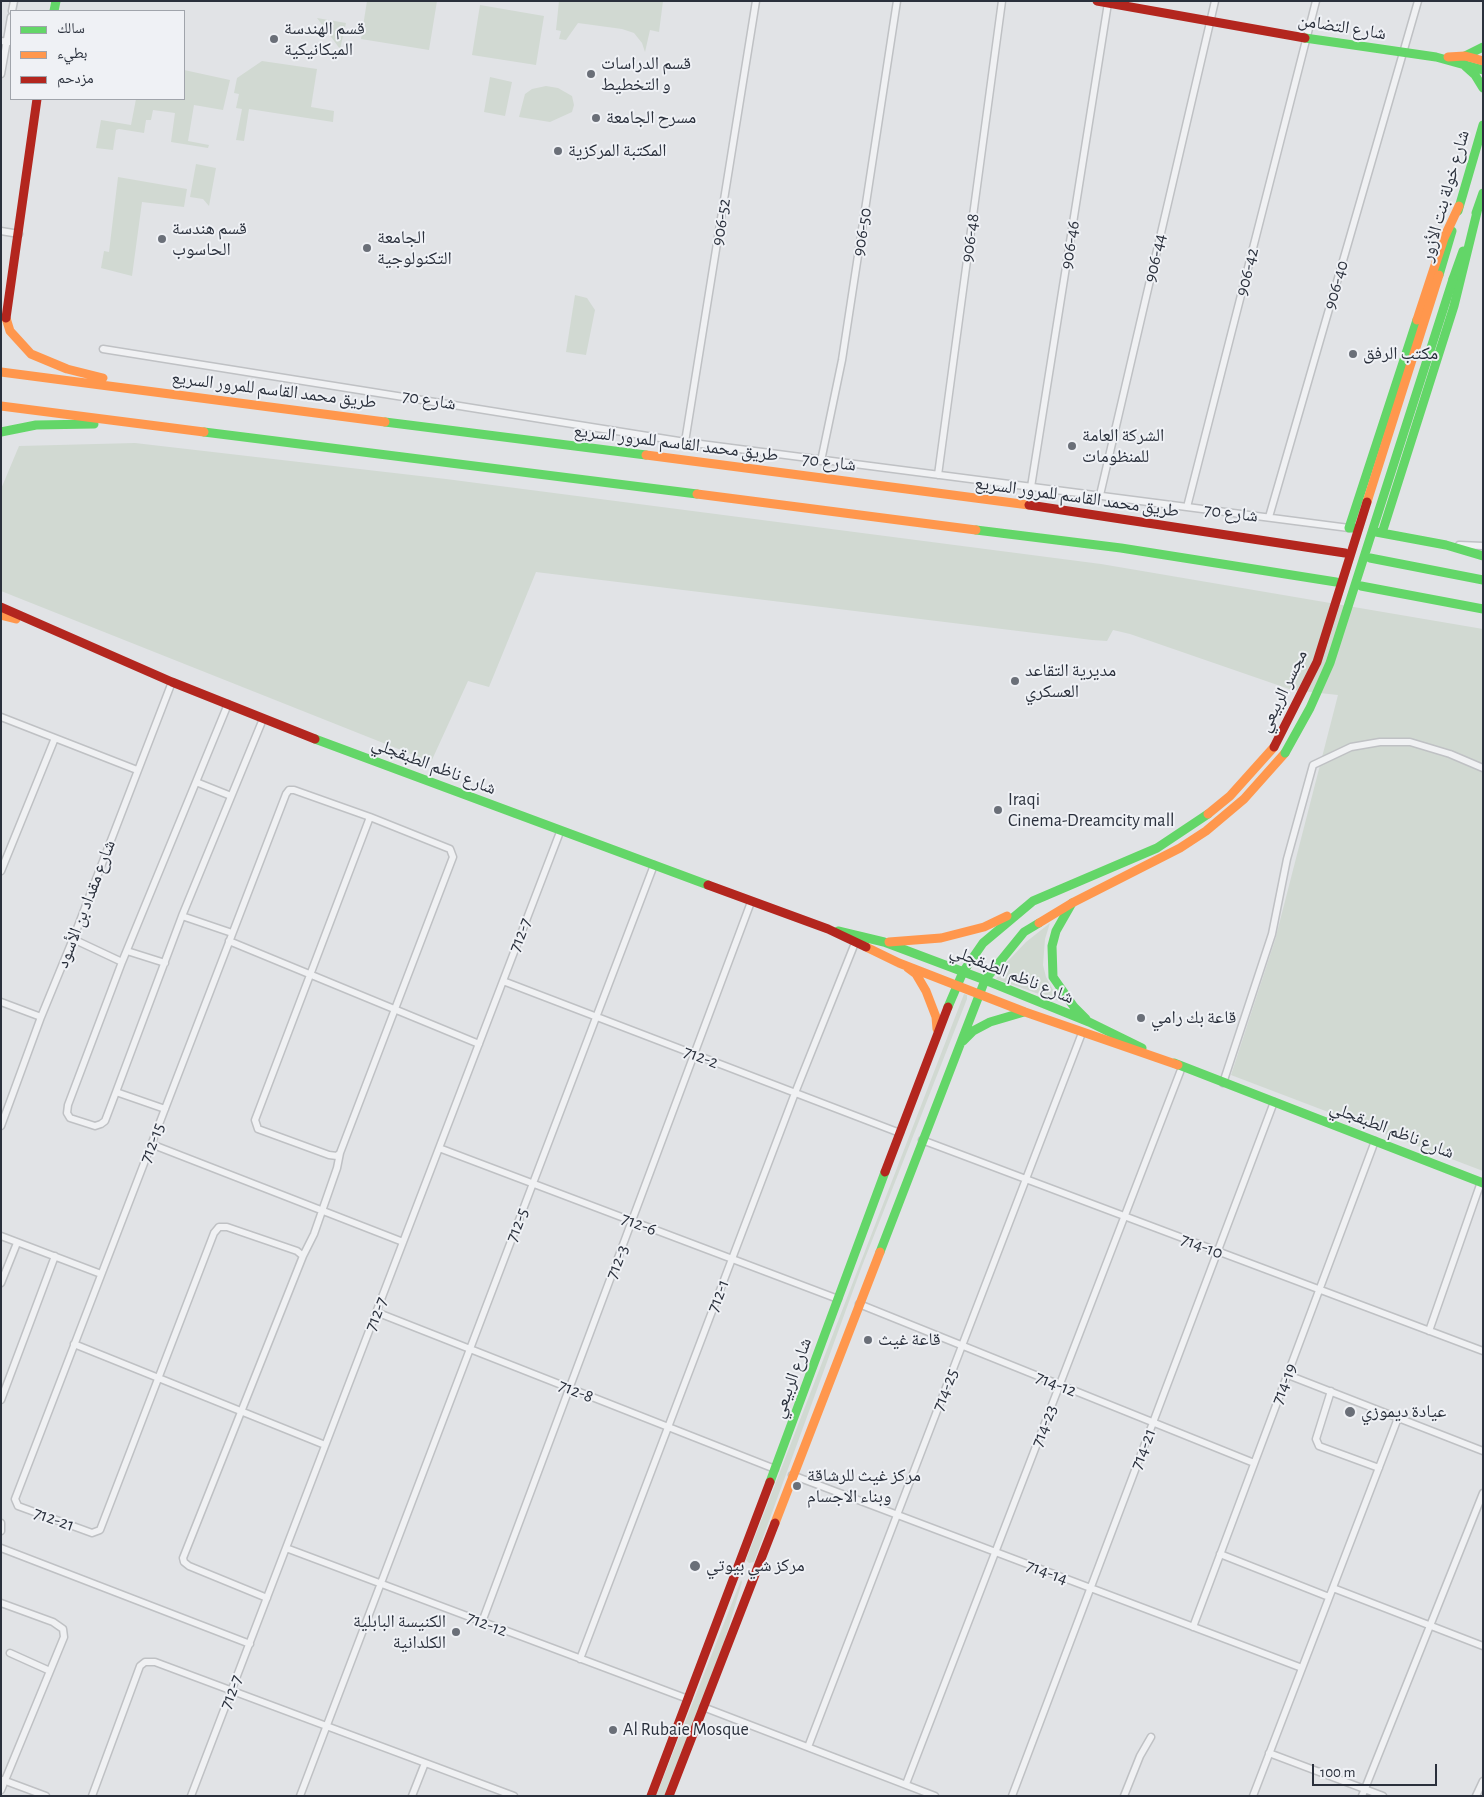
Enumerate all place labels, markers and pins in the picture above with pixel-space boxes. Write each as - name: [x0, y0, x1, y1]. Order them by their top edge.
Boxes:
- place label: قسم الهندسة الميكانيكية: [284, 18, 365, 60]
- marker: قسم الهندسة الميكانيكية: [268, 33, 280, 45]
- place label: قسم الدراسات و التخطيط: [601, 53, 691, 96]
- marker: قسم الدراسات و التخطيط: [585, 68, 597, 80]
- place label: مسرح الجامعة: [606, 107, 696, 129]
- marker: مسرح الجامعة: [590, 112, 602, 124]
- place label: المكتبة المركزية: [568, 140, 666, 162]
- marker: المكتبة المركزية: [552, 145, 564, 157]
- place label: قسم هندسة الحاسوب: [172, 218, 247, 260]
- place label: الجامعة التكنولوجية: [377, 227, 452, 270]
- marker: قسم هندسة الحاسوب: [156, 233, 168, 245]
- marker: الجامعة التكنولوجية: [361, 242, 373, 254]
- place label: مكتب الرفق: [1363, 343, 1438, 365]
- marker: مكتب الرفق: [1347, 348, 1359, 360]
- place label: الشركة العامة للمنظومات: [1082, 425, 1164, 468]
- marker: الشركة العامة للمنظومات: [1066, 440, 1078, 452]
- place label: مديرية التقاعد العسكري: [1025, 660, 1116, 702]
- marker: مديرية التقاعد العسكري: [1009, 675, 1021, 687]
- place label: Iraqi Cinema-Dreamcity mall: [1008, 789, 1175, 832]
- marker: Iraqi Cinema-Dreamcity mall: [992, 804, 1004, 816]
- place label: قاعة بك رامي: [1151, 1007, 1236, 1029]
- marker: قاعة بك رامي: [1135, 1012, 1147, 1024]
- place label: قاعة غيث: [878, 1329, 941, 1351]
- marker: قاعة غيث: [862, 1334, 874, 1346]
- place label: عيادة ديموزي: [1361, 1401, 1446, 1423]
- marker: عيادة ديموزي: [1343, 1405, 1357, 1419]
- place label: مركز غيث للرشاقة وبناء الاجسام: [807, 1465, 921, 1508]
- marker: مركز غيث للرشاقة وبناء الاجسام: [791, 1480, 803, 1492]
- place label: مركز شي بيوتي: [706, 1555, 805, 1577]
- marker: مركز شي بيوتي: [688, 1559, 702, 1573]
- place label: الكنيسة البابلية الكلدانية: [353, 1611, 446, 1654]
- marker: الكنيسة البابلية الكلدانية: [450, 1626, 462, 1638]
- place label: Al Rubaie Mosque: [623, 1719, 749, 1741]
- marker: Al Rubaie Mosque: [607, 1724, 619, 1736]

